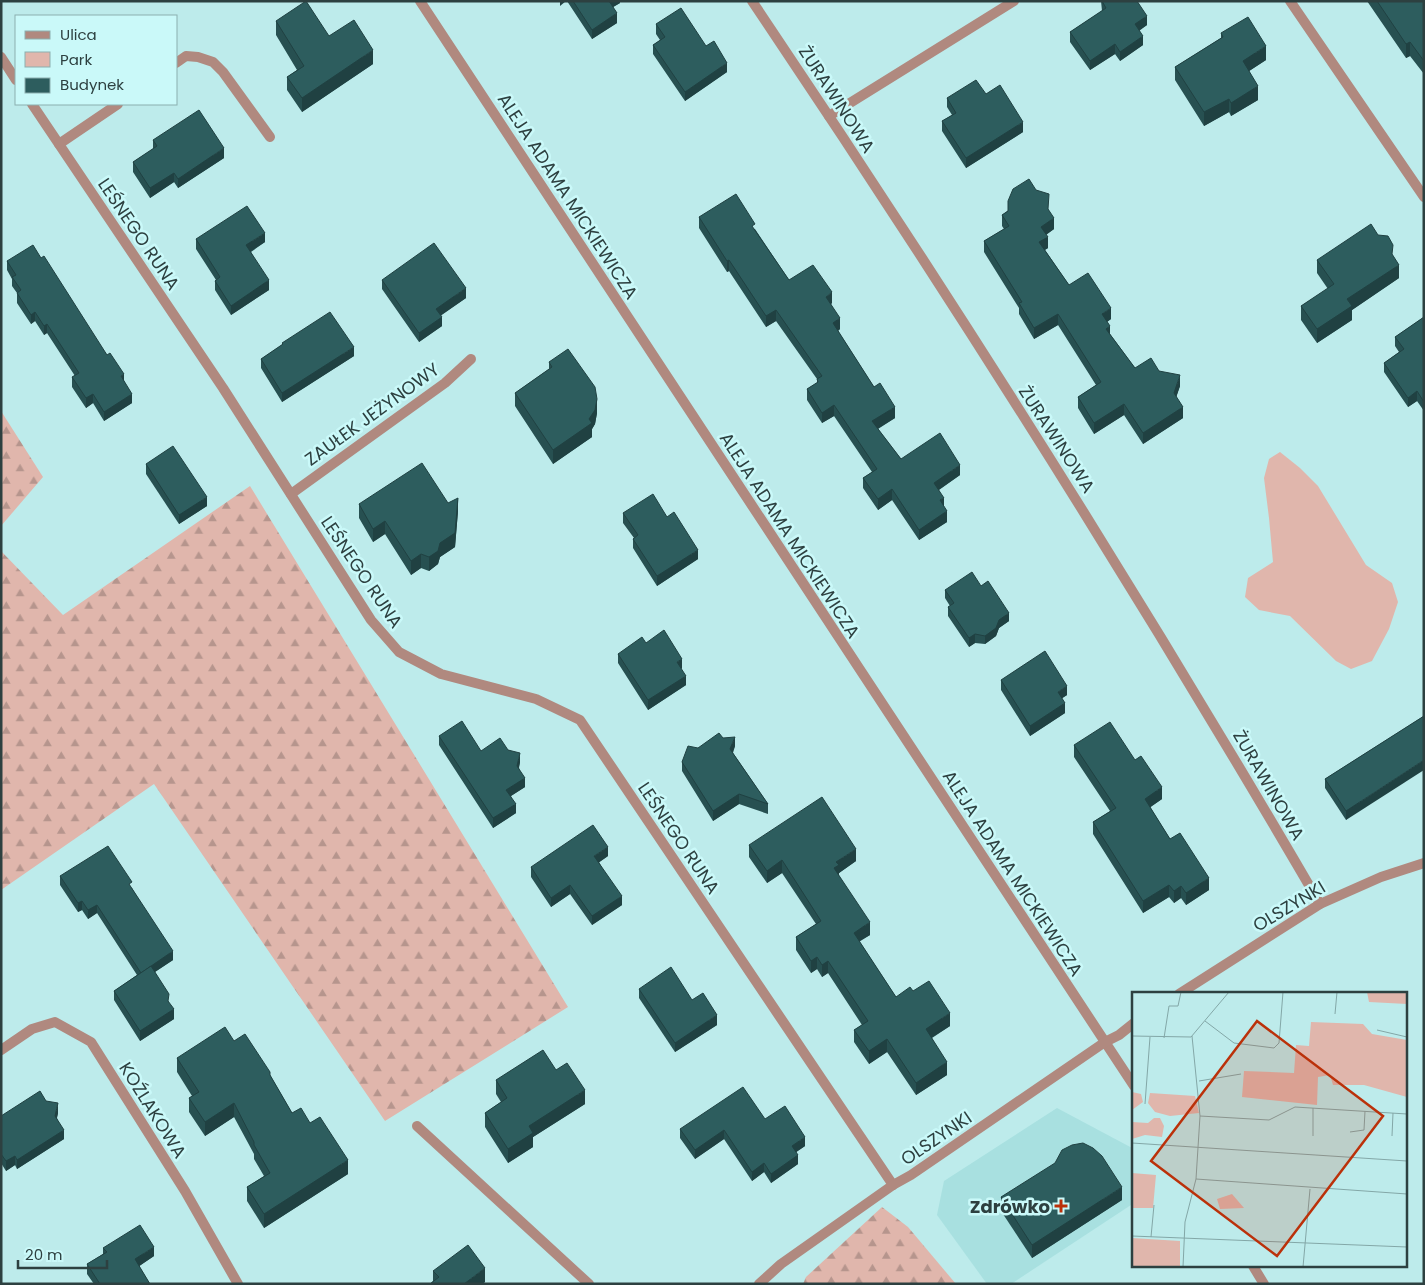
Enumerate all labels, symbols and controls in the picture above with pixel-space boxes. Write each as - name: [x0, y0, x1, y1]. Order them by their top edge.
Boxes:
- legend: [15, 15, 178, 105]
- text: Ulica: [60, 24, 97, 45]
- street label: ŻURAWINOWA: [793, 40, 881, 158]
- text: Park: [60, 49, 92, 70]
- text: Budynek: [60, 74, 124, 95]
- street label: ALEJA ADAMA MICKIEWICZA: [492, 88, 644, 304]
- street label: LEŚNEGO RUNA: [92, 173, 186, 295]
- street label: ZAUŁEK JEŻYNOWY: [300, 356, 445, 471]
- street label: ŻURAWINOWA: [1013, 380, 1101, 498]
- street label: ALEJA ADAMA MICKIEWICZA: [714, 427, 866, 643]
- street label: LEŚNEGO RUNA: [315, 511, 409, 633]
- street label: ŻURAWINOWA: [1227, 725, 1311, 845]
- street label: ALEJA ADAMA MICKIEWICZA: [937, 765, 1089, 981]
- street label: LEŚNEGO RUNA: [632, 777, 726, 899]
- street label: OLSZYNKI: [1248, 875, 1330, 937]
- inset map: [1132, 992, 1408, 1268]
- street label: KOŹLAKOWA: [113, 1057, 193, 1163]
- street label: OLSZYNKI: [896, 1105, 976, 1171]
- place label: Zdrówko: [970, 1194, 1050, 1219]
- marker: Zdrówko: [1054, 1199, 1068, 1213]
- scale bar: [18, 1238, 106, 1270]
- text: 20 m: [25, 1244, 63, 1265]

